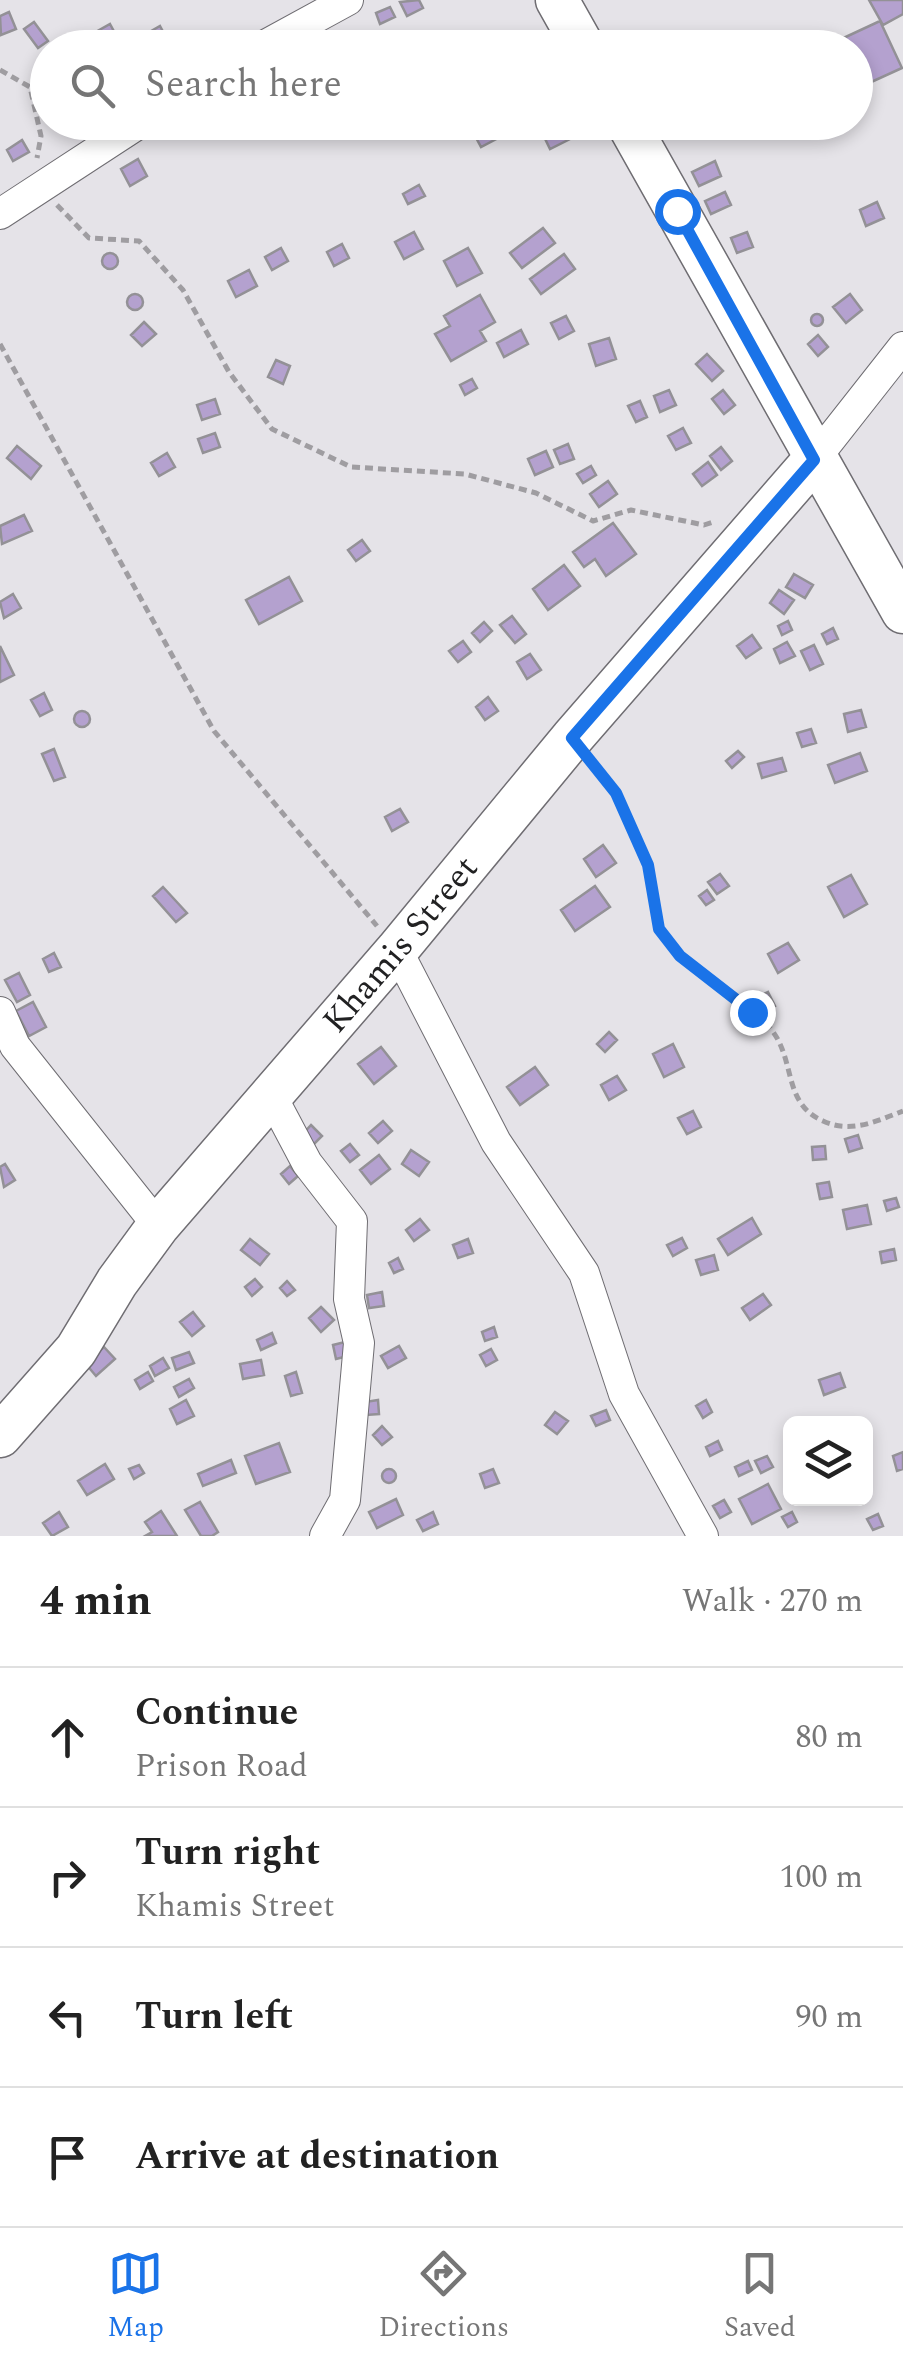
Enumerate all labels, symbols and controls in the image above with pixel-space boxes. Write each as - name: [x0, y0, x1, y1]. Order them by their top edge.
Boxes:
- search box: [30, 30, 873, 140]
- text: Search here: [145, 56, 342, 114]
- icon: search: [65, 58, 120, 113]
- route start: [655, 189, 701, 235]
- street label: Khamis Street: [310, 844, 491, 1045]
- route end: [730, 990, 776, 1036]
- map controls: [783, 1416, 873, 1506]
- button: layers: [783, 1416, 873, 1506]
- text: 4 min: [40, 1570, 152, 1633]
- text: Walk · 270 m: [682, 1577, 863, 1626]
- text: Continue: [135, 1684, 298, 1742]
- icon: ahead: [40, 1710, 95, 1765]
- text: 80 m: [795, 1713, 863, 1762]
- text: Prison Road: [135, 1742, 308, 1791]
- text: Turn right: [135, 1824, 320, 1882]
- icon: right: [40, 1850, 95, 1905]
- text: 100 m: [779, 1853, 863, 1902]
- text: Khamis Street: [135, 1882, 335, 1931]
- text: Turn left: [135, 1988, 293, 2046]
- icon: left: [40, 1990, 95, 2045]
- text: 90 m: [795, 1993, 863, 2042]
- text: Arrive at destination: [135, 2128, 499, 2186]
- icon: arrive: [40, 2130, 95, 2185]
- tab: Map: [107, 2246, 164, 2349]
- tab: Directions: [378, 2246, 509, 2349]
- tab: Saved: [724, 2246, 796, 2349]

